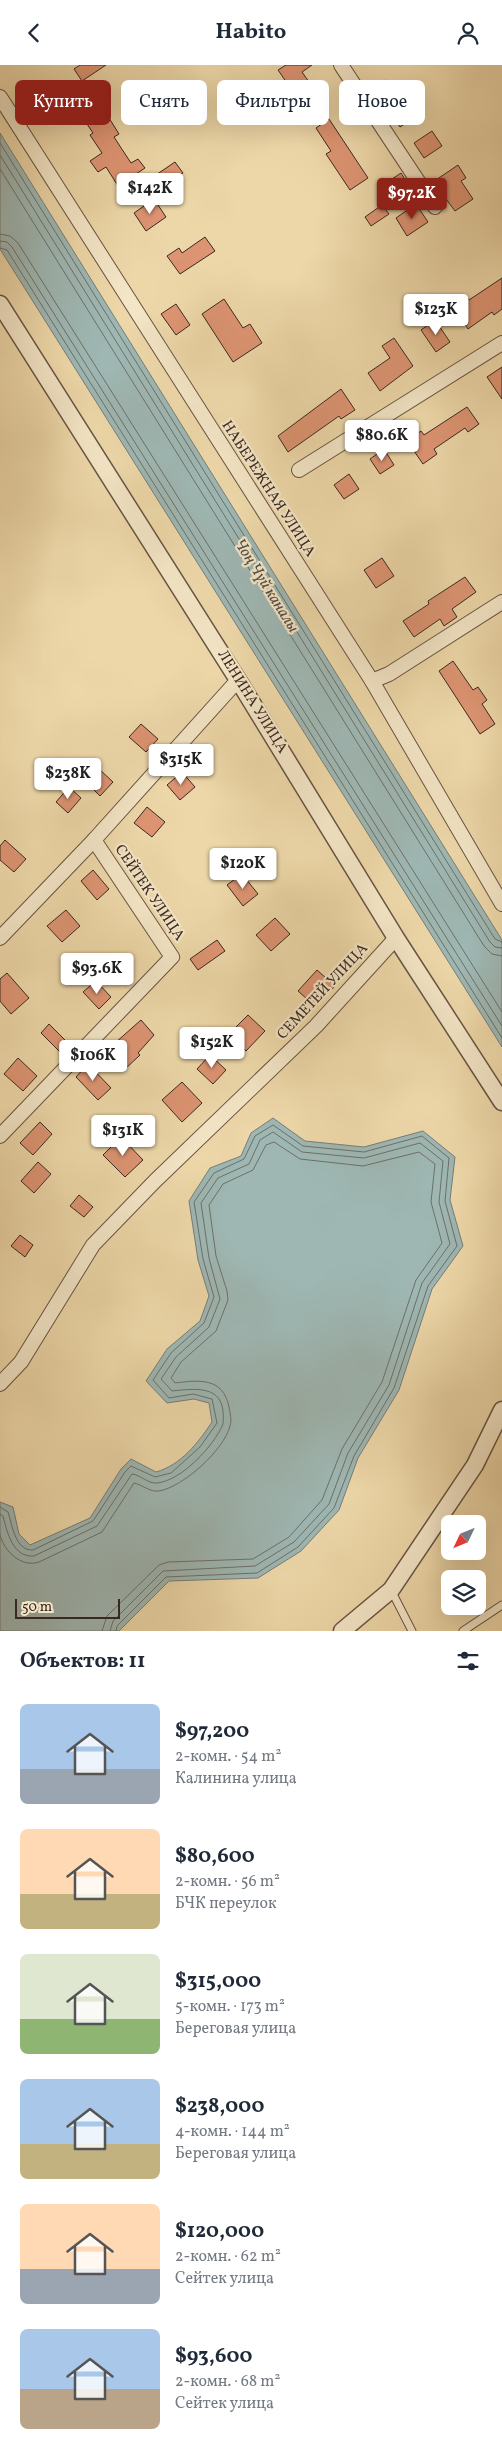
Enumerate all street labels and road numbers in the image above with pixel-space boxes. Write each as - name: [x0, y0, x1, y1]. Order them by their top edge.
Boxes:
- street label: НАБЕРЕЖНАЯ УЛИЦА: [216, 417, 320, 562]
- street label: ЛЕНИНА УЛИЦА: [212, 646, 293, 758]
- street label: СЕЙТЕК УЛИЦА: [109, 841, 189, 946]
- street label: СЕМЕТЕЙ УЛИЦА: [273, 939, 374, 1045]

